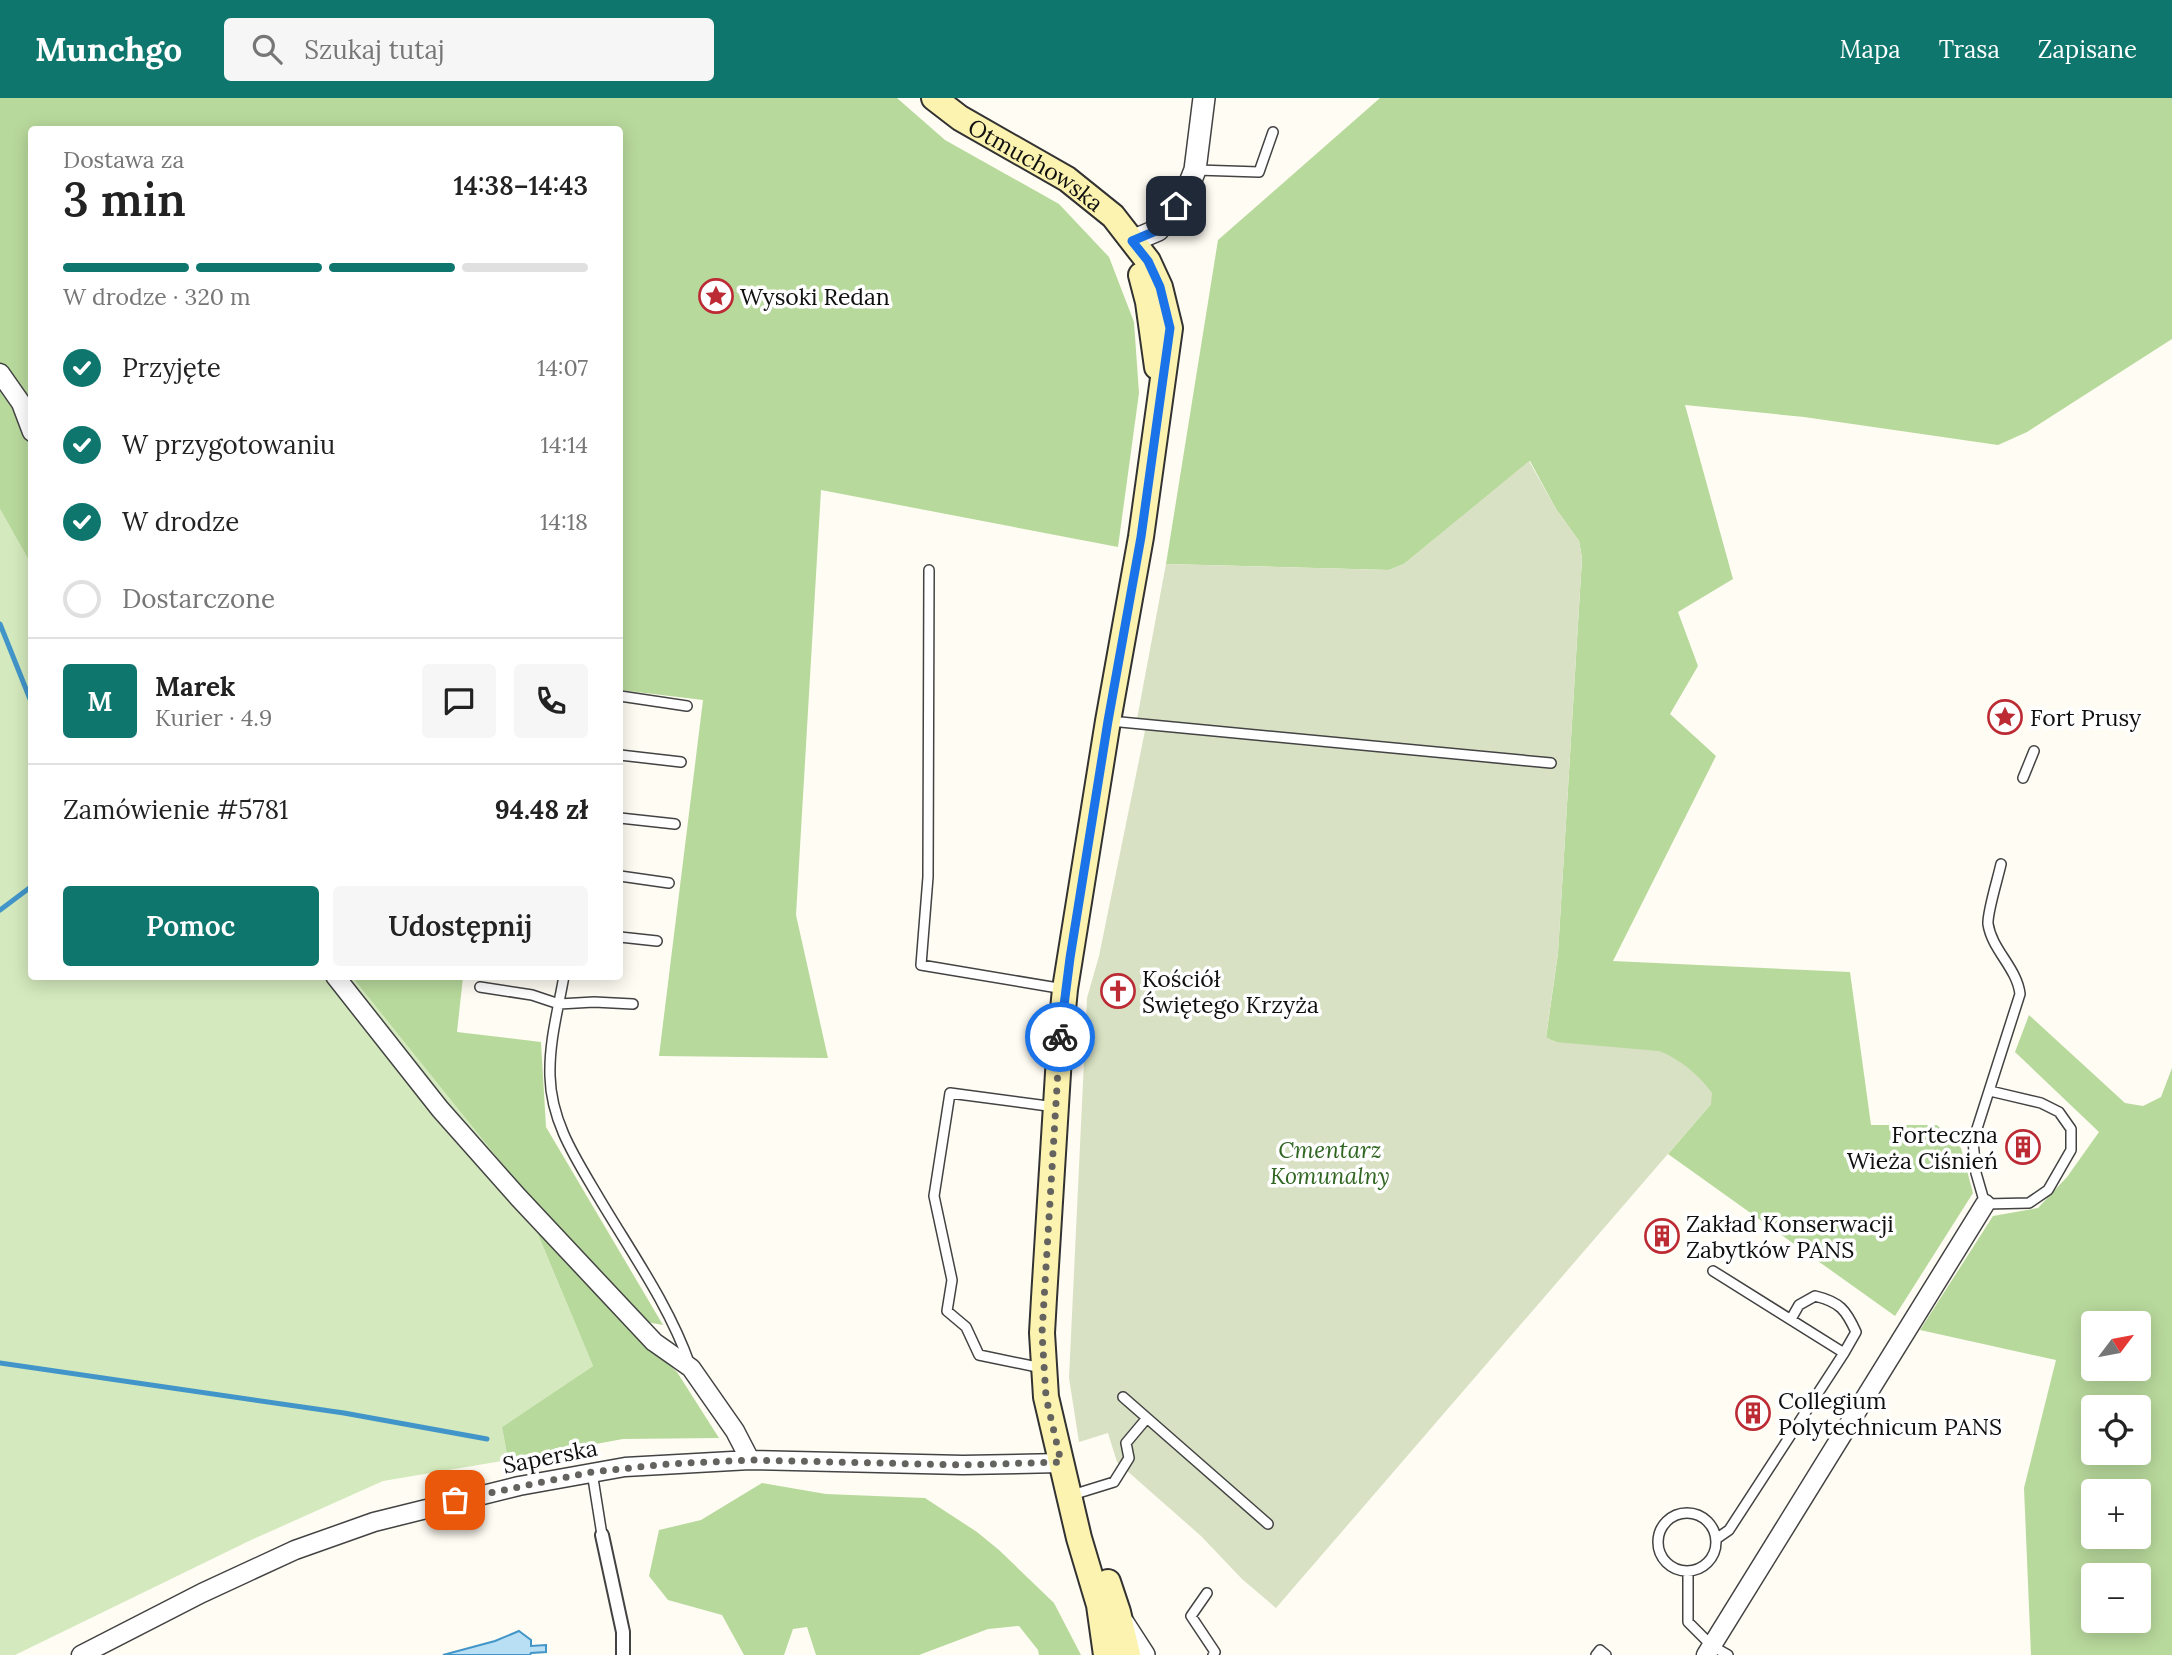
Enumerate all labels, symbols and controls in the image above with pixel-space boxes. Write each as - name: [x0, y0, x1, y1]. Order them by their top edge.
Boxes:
- search box: [224, 18, 714, 81]
- text: Munchgo: [35, 28, 182, 70]
- icon: search: [248, 30, 286, 68]
- text: Szukaj tutaj: [304, 33, 445, 66]
- text: Mapa: [1840, 34, 1901, 65]
- text: Trasa: [1939, 34, 2000, 65]
- text: Zapisane: [2038, 34, 2137, 65]
- street label: Otmuchowska: [963, 111, 1110, 217]
- text: Dostawa za: [63, 145, 184, 174]
- text: 14:38–14:43: [454, 169, 588, 202]
- text: 3 min: [63, 170, 186, 229]
- pin: [1146, 176, 1206, 236]
- icon: home: [1157, 187, 1195, 225]
- place icon: Wysoki Redan: [697, 277, 735, 315]
- text: W drodze · 320 m: [63, 282, 251, 311]
- place label: Wysoki Redan: [740, 282, 890, 311]
- icon: check: [63, 349, 101, 387]
- text: Przyjęte: [122, 351, 221, 384]
- text: 14:07: [537, 353, 588, 382]
- icon: check: [63, 426, 101, 464]
- text: W przygotowaniu: [122, 428, 335, 461]
- text: 14:14: [541, 430, 588, 459]
- icon: check: [63, 503, 101, 541]
- text: W drodze: [122, 505, 239, 538]
- text: 14:18: [540, 507, 588, 536]
- text: Dostarczone: [122, 582, 275, 615]
- button: chat: [422, 664, 496, 738]
- button: phone: [514, 664, 588, 738]
- text: Marek: [155, 670, 235, 703]
- text: M: [87, 685, 113, 718]
- place icon: Fort Prusy: [1986, 698, 2024, 736]
- text: Kurier · 4.9: [155, 703, 272, 732]
- place label: Fort Prusy: [2030, 703, 2142, 732]
- text: Zamówienie #5781: [63, 793, 289, 826]
- text: 94.48 zł: [495, 793, 588, 826]
- button: Pomoc: [63, 886, 319, 966]
- button: Udostępnij: [333, 886, 588, 966]
- place label: Kościół Świętego Krzyża: [1142, 964, 1319, 1019]
- church icon: Kościół Świętego Krzyża: [1099, 972, 1137, 1010]
- courier: [1025, 1002, 1095, 1072]
- icon: bike: [1041, 1018, 1079, 1056]
- place label: Forteczna Wieża Ciśnień: [1847, 1120, 1998, 1175]
- building icon: Forteczna Wieża Ciśnień: [2004, 1128, 2042, 1166]
- park label: Cmentarz Komunalny: [1270, 1135, 1390, 1190]
- place label: Zakład Konserwacji Zabytków PANS: [1686, 1209, 1894, 1264]
- building icon: Zakład Konserwacji Zabytków PANS: [1643, 1217, 1681, 1255]
- north arrow: [2081, 1311, 2151, 1381]
- map controls: [2081, 1311, 2151, 1633]
- place label: Collegium Polytechnicum PANS: [1778, 1386, 2002, 1441]
- building icon: Collegium Polytechnicum PANS: [1734, 1394, 1772, 1432]
- button: locate: [2081, 1395, 2151, 1465]
- street label: Saperska: [500, 1433, 600, 1479]
- pin: [425, 1470, 485, 1530]
- button: +: [2081, 1479, 2151, 1549]
- icon: bag: [436, 1481, 474, 1519]
- button: −: [2081, 1563, 2151, 1633]

